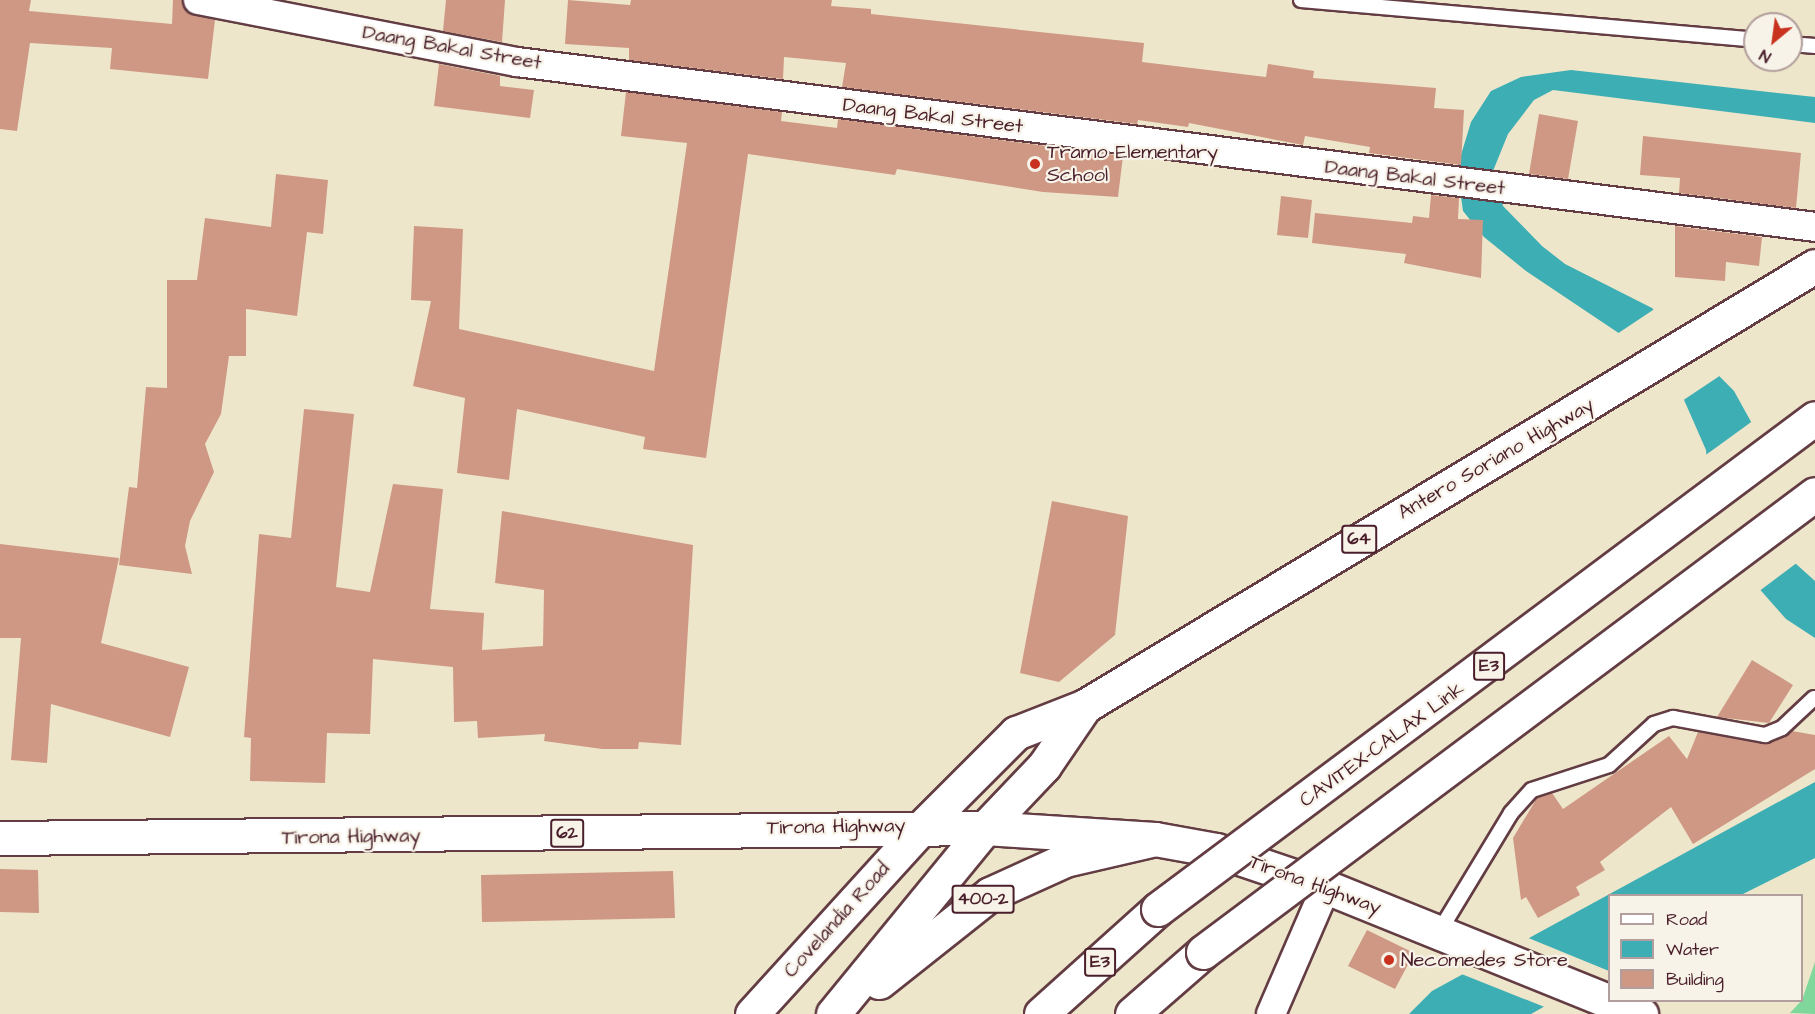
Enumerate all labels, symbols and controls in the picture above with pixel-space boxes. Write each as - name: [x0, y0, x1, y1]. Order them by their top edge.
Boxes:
- north arrow: [1743, 12, 1803, 72]
- street label: Daang Bakal Street: [361, 20, 543, 76]
- text: N: [1756, 44, 1775, 68]
- street label: Daang Bakal Street: [842, 93, 1024, 139]
- place label: Tramo Elementary School: [1047, 140, 1218, 187]
- street label: Daang Bakal Street: [1324, 155, 1506, 201]
- marker: Tramo Elementary School: [1028, 157, 1042, 171]
- street label: Antero Soriano Highway: [1394, 393, 1598, 525]
- road number: 64: [1341, 524, 1377, 554]
- road number: E3: [1472, 651, 1506, 681]
- street label: CAVITEX–CALAX Link: [1295, 677, 1469, 813]
- street label: Tirona Highway: [766, 814, 906, 840]
- road number: 62: [549, 818, 585, 848]
- street label: Tirona Highway: [281, 824, 421, 850]
- street label: Tirona Highway: [1246, 850, 1384, 920]
- street label: Covelandia Road: [779, 857, 895, 983]
- road number: 400-2: [952, 884, 1014, 914]
- legend: [1608, 894, 1803, 1002]
- text: Road: [1666, 907, 1707, 932]
- text: Water: [1666, 937, 1719, 962]
- road number: E3: [1084, 947, 1116, 977]
- place label: Necomedes Store: [1401, 948, 1568, 972]
- marker: Necomedes Store: [1382, 953, 1396, 967]
- text: Building: [1666, 967, 1724, 992]

